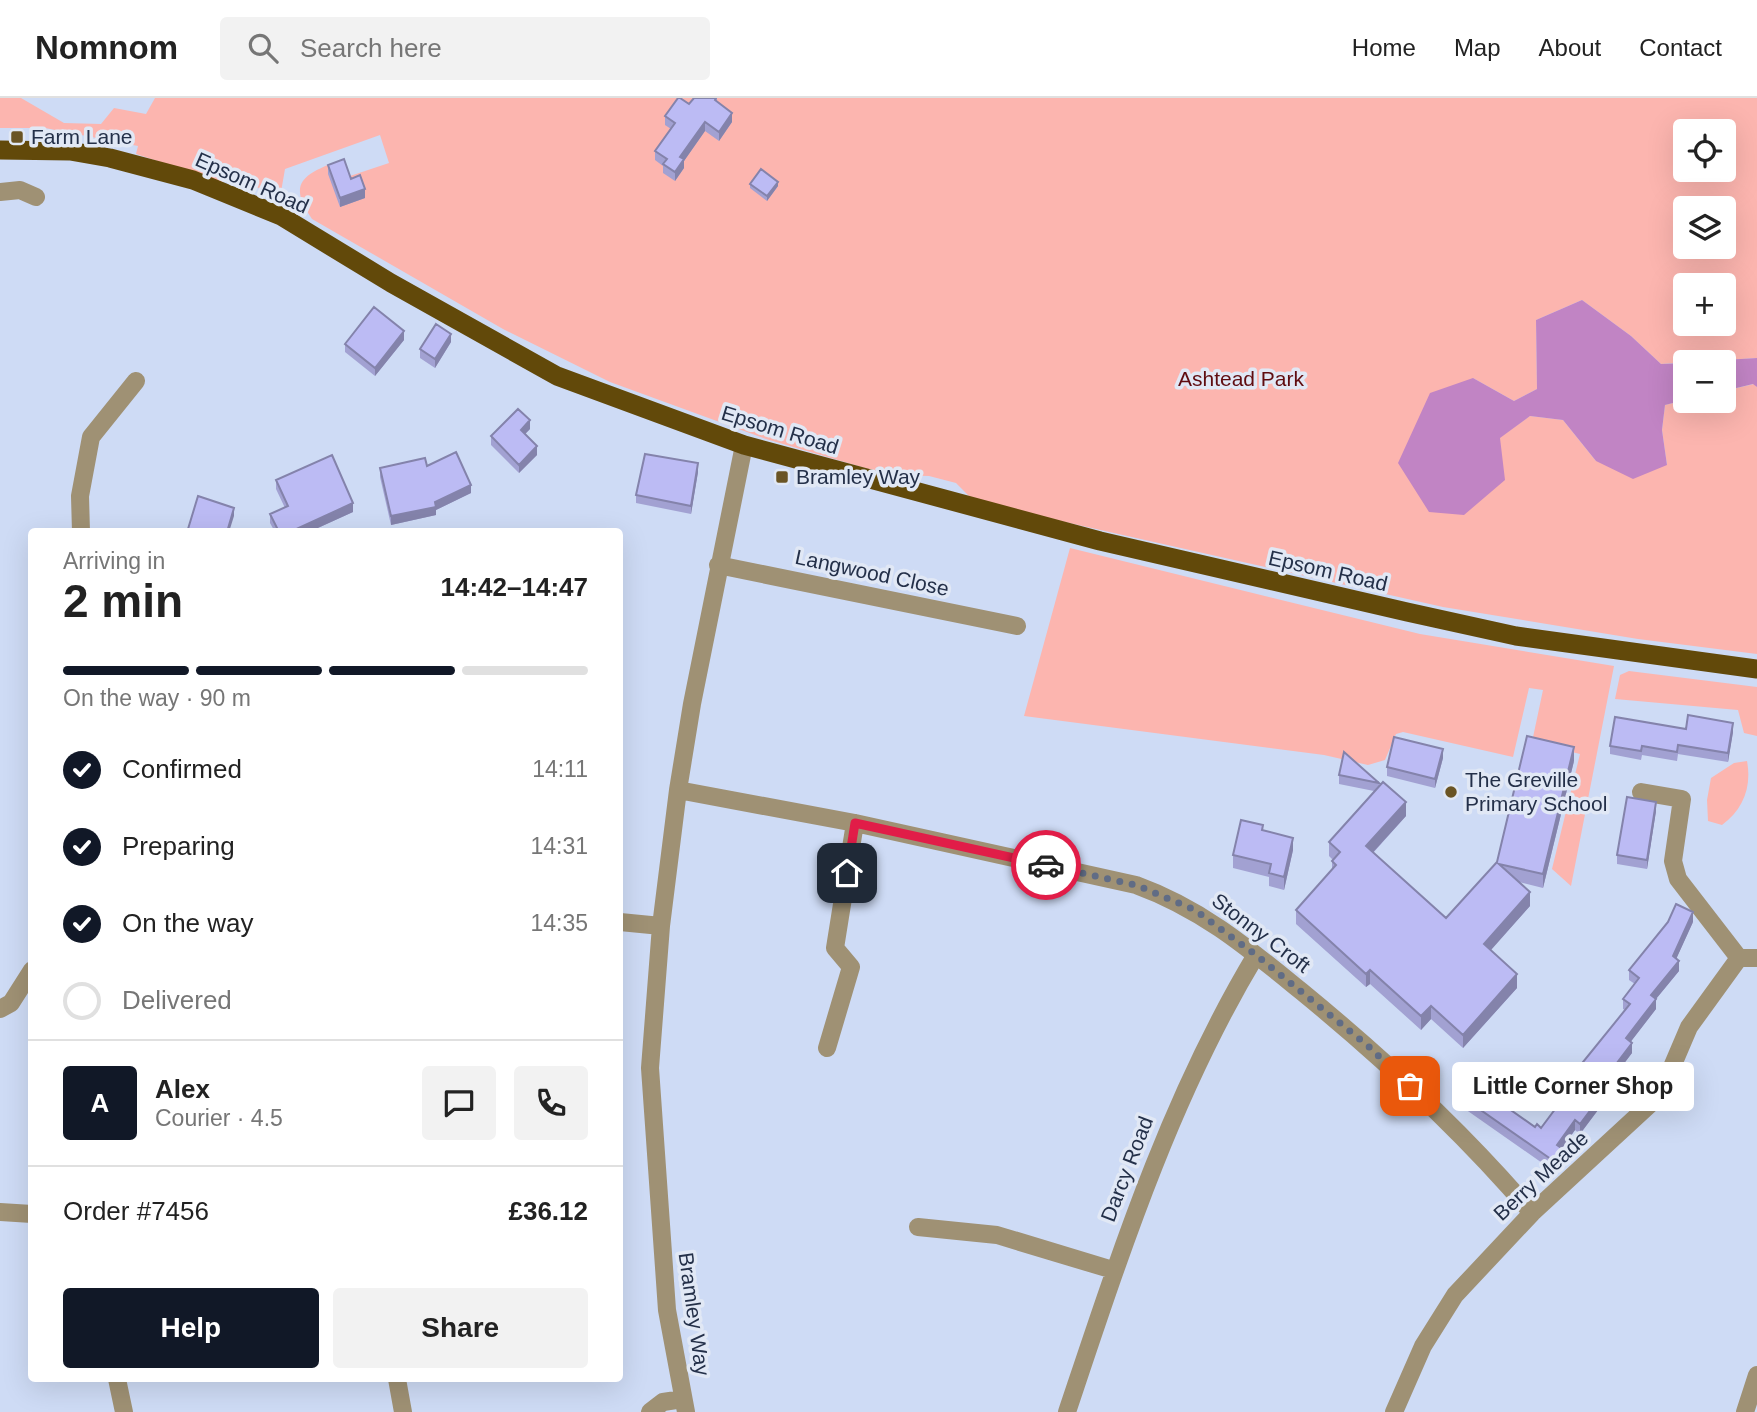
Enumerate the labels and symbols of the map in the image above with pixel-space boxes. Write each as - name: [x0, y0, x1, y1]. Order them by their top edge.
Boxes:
- place label: Farm Lane: [31, 125, 133, 148]
- marker: Farm Lane: [9, 129, 25, 145]
- street label: Epsom Road: [192, 147, 312, 218]
- park label: Ashtead Park: [1178, 367, 1305, 390]
- street label: Epsom Road: [719, 401, 842, 458]
- place label: Bramley Way: [796, 465, 921, 488]
- marker: Bramley Way: [774, 469, 790, 485]
- street label: Langwood Close: [793, 545, 951, 600]
- street label: Epsom Road: [1266, 546, 1390, 595]
- place label: The Greville Primary School: [1465, 768, 1607, 815]
- marker: The Greville Primary School: [1443, 784, 1459, 800]
- courier: [1011, 830, 1081, 900]
- pin: [817, 843, 877, 903]
- street label: Stonny Croft: [1208, 888, 1315, 977]
- pin: [1380, 1056, 1440, 1116]
- callout: Little Corner Shop: [1452, 1062, 1694, 1110]
- street label: Darcy Road: [1096, 1113, 1157, 1225]
- street label: Berry Meade: [1489, 1126, 1592, 1225]
- street label: Bramley Way: [674, 1251, 715, 1377]

